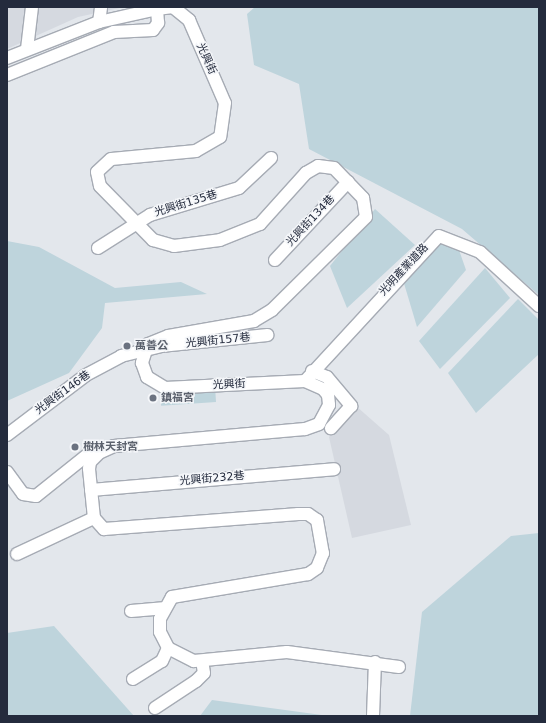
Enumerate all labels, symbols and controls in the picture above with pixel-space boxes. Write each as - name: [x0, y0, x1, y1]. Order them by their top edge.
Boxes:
- street label: 光興街: [193, 41, 219, 77]
- street label: 光興街135巷: [153, 188, 219, 220]
- street label: 光興街134巷: [284, 193, 338, 249]
- street label: 光明產業道路: [377, 241, 431, 299]
- street label: 光興街157巷: [185, 331, 251, 351]
- place label: 萬善公: [135, 339, 168, 353]
- marker: 萬善公: [122, 341, 132, 351]
- street label: 光興街146巷: [33, 369, 93, 417]
- street label: 光興街: [212, 378, 246, 392]
- place label: 鎮福宮: [161, 391, 194, 405]
- marker: 鎮福宮: [148, 393, 158, 403]
- place label: 樹林天封宮: [83, 440, 138, 454]
- marker: 樹林天封宮: [70, 442, 80, 452]
- street label: 光興街232巷: [179, 470, 245, 488]

